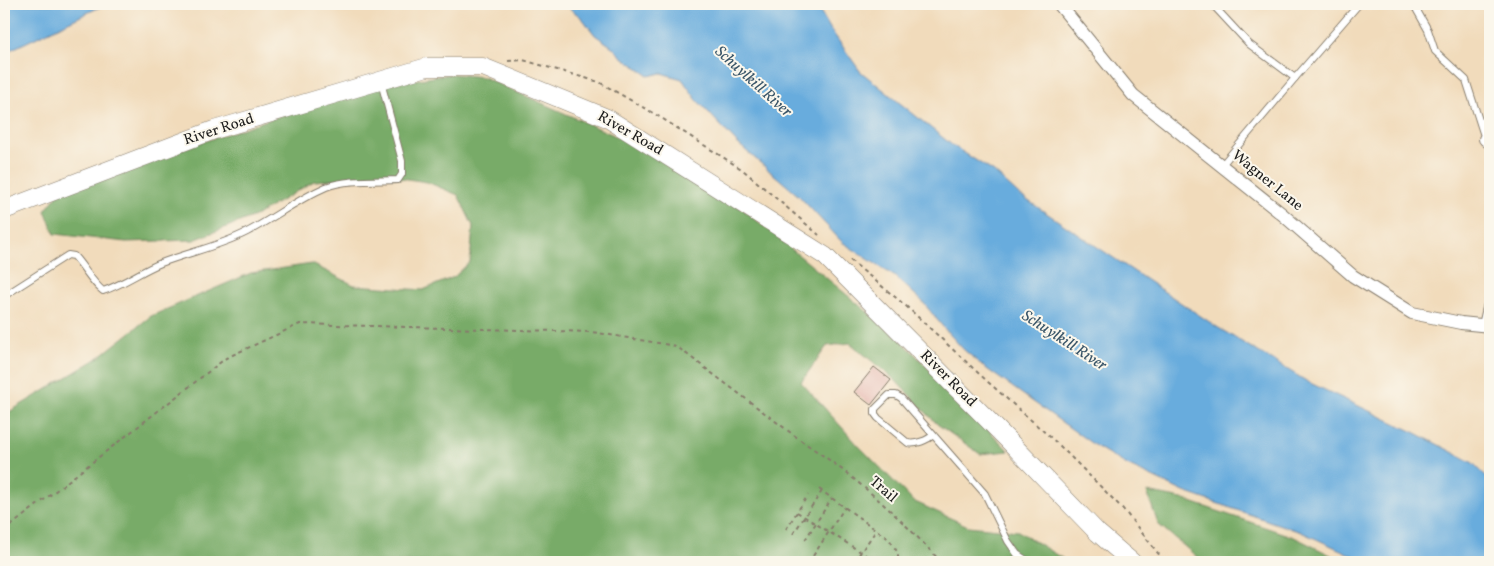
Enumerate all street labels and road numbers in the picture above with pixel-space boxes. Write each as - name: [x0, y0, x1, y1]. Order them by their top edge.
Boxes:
- street label: River Road: [593, 107, 667, 161]
- street label: River Road: [181, 109, 257, 151]
- street label: Wagner Lane: [1227, 146, 1307, 216]
- street label: River Road: [915, 346, 981, 412]
- street label: Trail: [864, 472, 902, 508]

